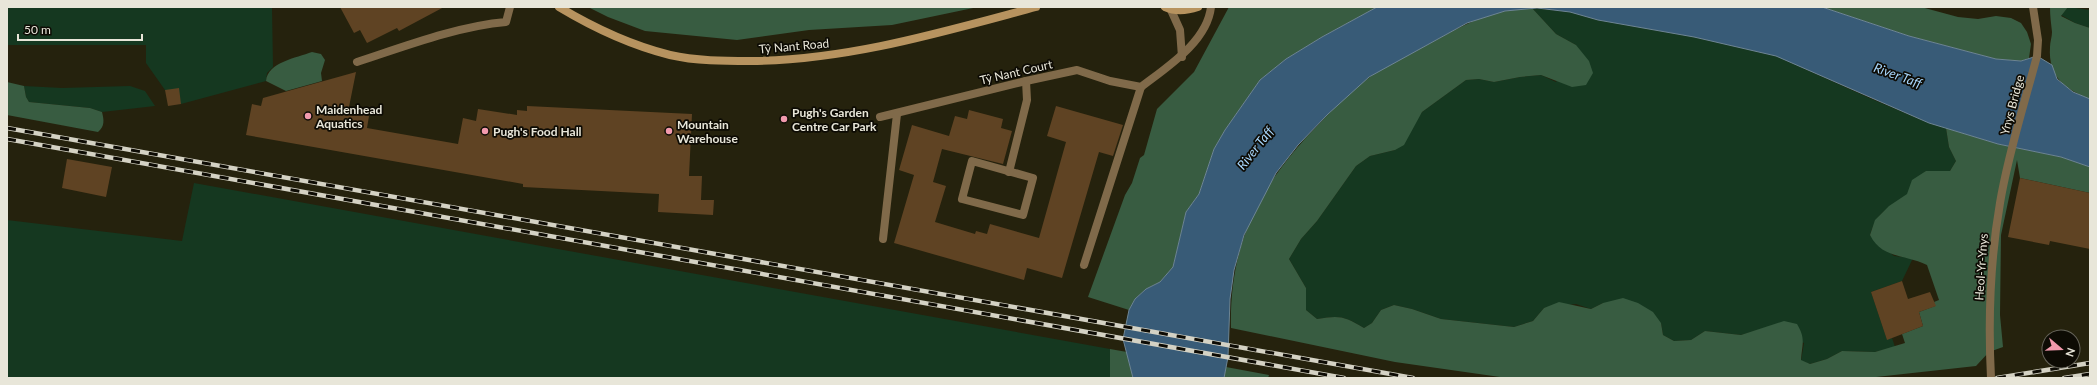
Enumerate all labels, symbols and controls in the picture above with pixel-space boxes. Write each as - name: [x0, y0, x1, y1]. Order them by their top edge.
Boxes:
- scale bar: [18, 16, 142, 42]
- text: 50 m: [24, 22, 51, 37]
- street label: Tŷ Nant Road: [758, 35, 830, 57]
- street label: Tŷ Nant Court: [978, 56, 1054, 88]
- water label: River Taff: [1872, 59, 1925, 91]
- street label: Ynys Bridge: [1997, 73, 2027, 137]
- place label: Maidenhead Aquatics: [315, 102, 383, 131]
- place label: Pugh's Garden Centre Car Park: [792, 105, 877, 134]
- marker: Maidenhead Aquatics: [303, 111, 313, 121]
- marker: Pugh's Garden Centre Car Park: [779, 114, 789, 124]
- place label: Mountain Warehouse: [677, 117, 738, 146]
- water label: River Taff: [1233, 123, 1277, 173]
- place label: Pugh's Food Hall: [493, 124, 582, 139]
- marker: Pugh's Food Hall: [480, 126, 490, 136]
- marker: Mountain Warehouse: [664, 126, 674, 136]
- street label: Heol-Yr-Ynys: [1971, 233, 1991, 301]
- north arrow: [2041, 329, 2081, 369]
- text: N: [2063, 346, 2078, 359]

